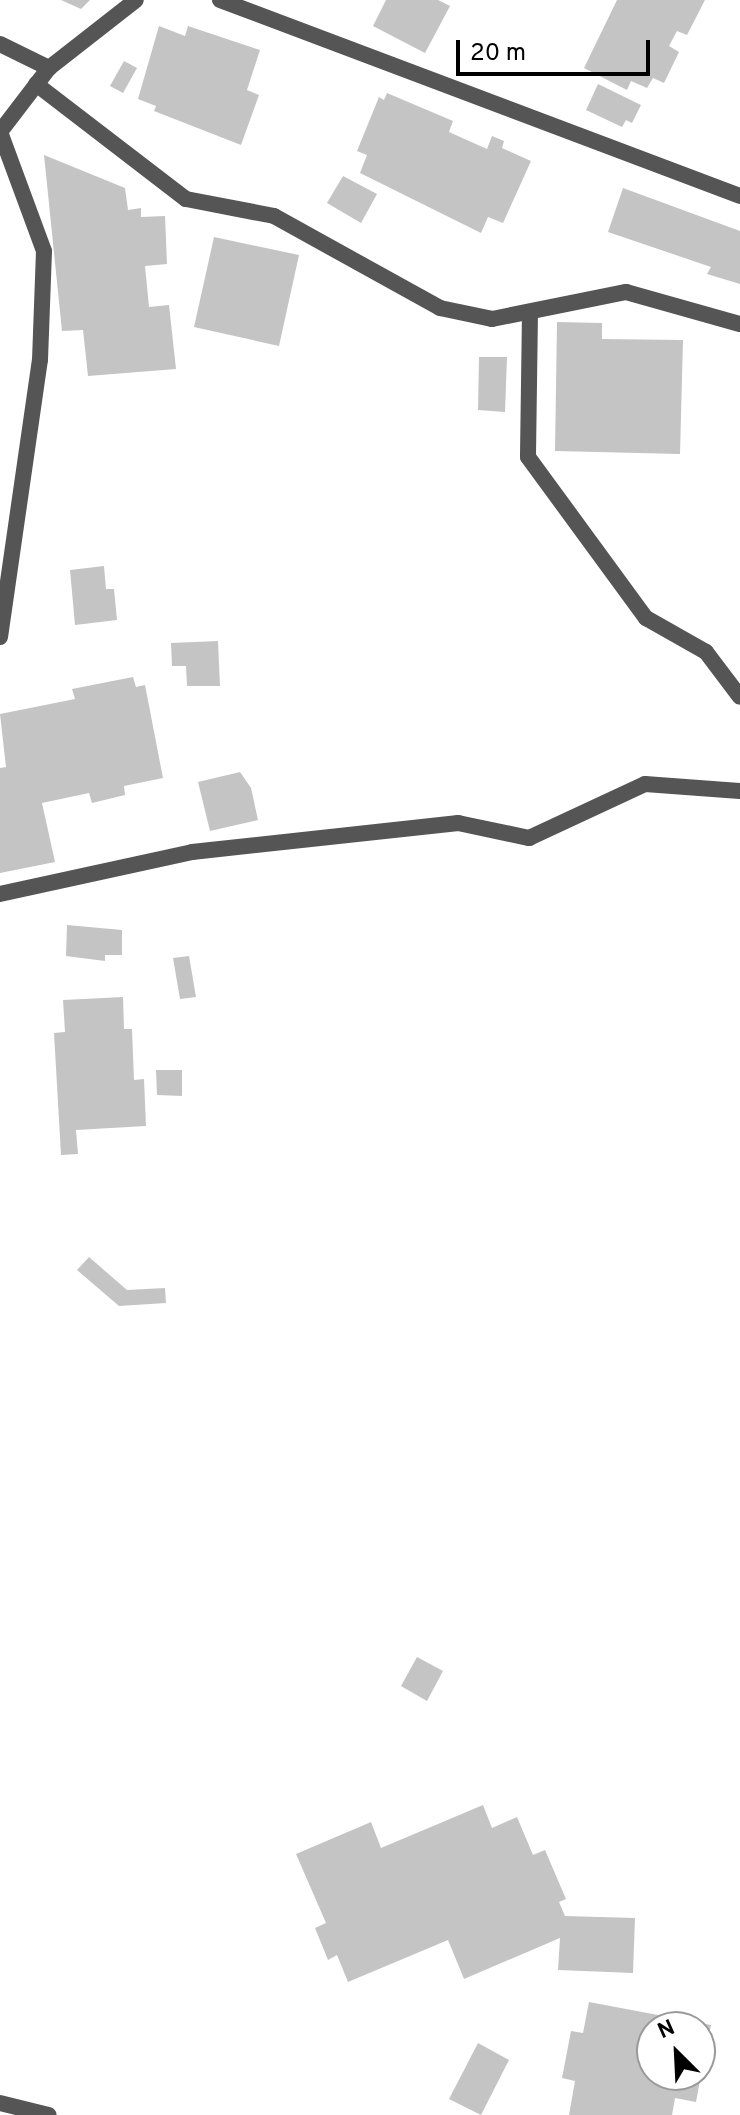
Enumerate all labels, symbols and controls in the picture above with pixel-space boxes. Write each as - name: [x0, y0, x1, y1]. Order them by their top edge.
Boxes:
- scale bar: [460, 24, 654, 74]
- text: 20 m: [470, 39, 526, 69]
- north arrow: [636, 2011, 716, 2091]
- text: N: [654, 2015, 680, 2046]

